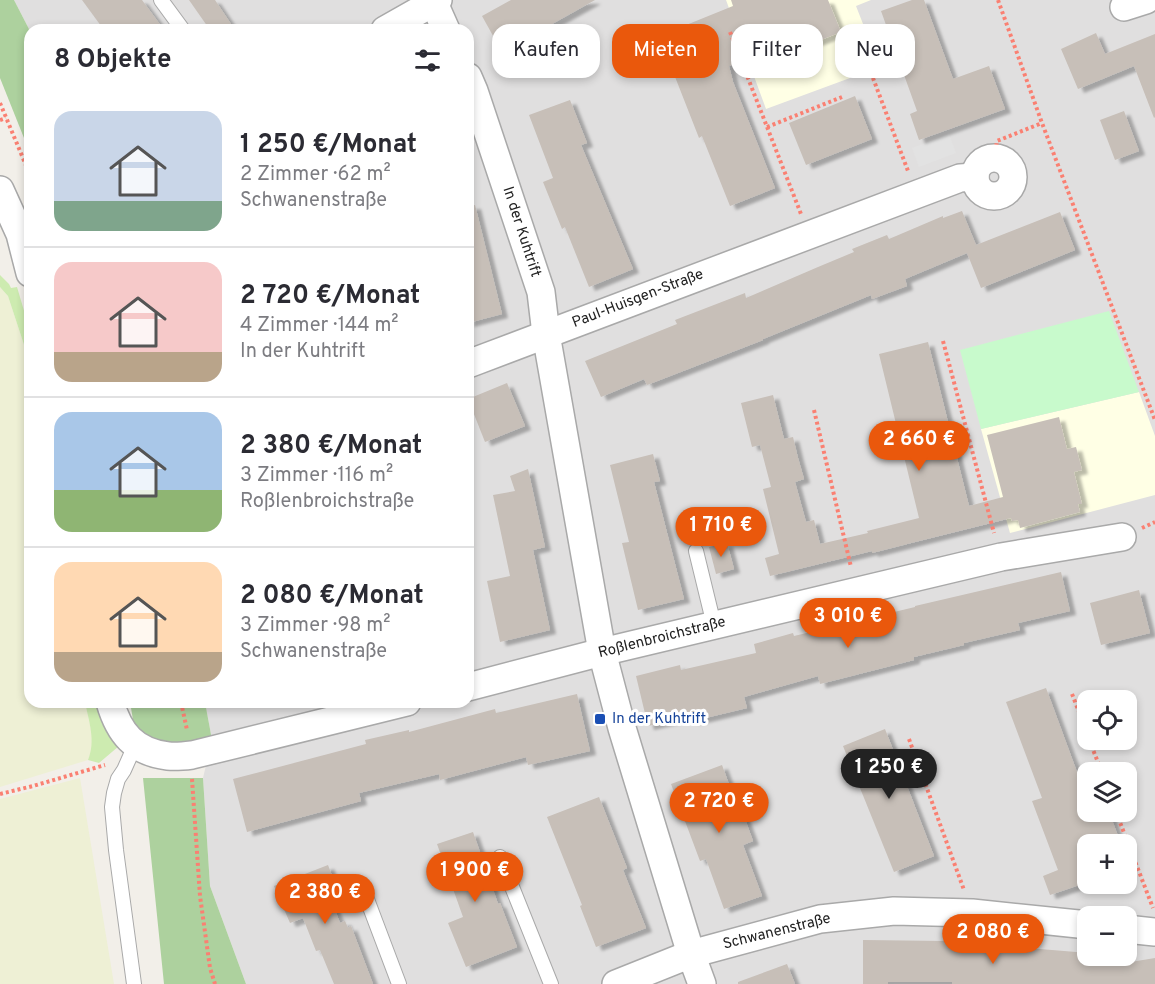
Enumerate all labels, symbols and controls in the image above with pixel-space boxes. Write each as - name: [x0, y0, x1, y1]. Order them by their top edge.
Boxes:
- chip: Kaufen: [492, 24, 600, 78]
- chip: Mieten: [612, 24, 719, 78]
- chip: Filter: [731, 24, 823, 78]
- chip: Neu: [835, 24, 915, 78]
- text: 8 Objekte: [54, 44, 171, 77]
- icon: filters: [411, 44, 444, 77]
- text: 1 250 €/Monat: [240, 129, 417, 162]
- icon: home: [102, 135, 174, 207]
- text: 2 Zimmer · 62 m²: [240, 162, 391, 188]
- street label: In der Kuhtrift: [497, 184, 545, 280]
- text: Schwanenstraße: [240, 188, 387, 214]
- street label: Paul-Huisgen-Straße: [570, 265, 706, 333]
- text: 2 720 €/Monat: [240, 280, 420, 313]
- icon: home: [102, 286, 174, 358]
- text: 4 Zimmer · 144 m²: [240, 313, 399, 339]
- text: In der Kuhtrift: [240, 339, 366, 365]
- pin: 2 660 €: [864, 421, 974, 472]
- text: 2 660 €: [883, 427, 955, 453]
- text: 2 380 €/Monat: [240, 430, 422, 463]
- icon: home: [102, 436, 174, 508]
- text: 3 Zimmer · 116 m²: [240, 463, 393, 489]
- text: Roßlenbroichstraße: [240, 489, 414, 515]
- pin: 1 710 €: [666, 507, 776, 558]
- text: 1 710 €: [690, 513, 752, 539]
- text: 2 080 €/Monat: [240, 580, 424, 613]
- icon: home: [102, 586, 174, 658]
- pin: 3 010 €: [793, 598, 903, 649]
- text: 3 010 €: [814, 604, 883, 630]
- text: 3 Zimmer · 98 m²: [240, 613, 390, 639]
- street label: Roßlenbroichstraße: [596, 613, 728, 663]
- text: Schwanenstraße: [240, 639, 387, 665]
- map controls: [1077, 690, 1137, 966]
- button: locate: [1077, 690, 1137, 750]
- place label: In der Kuhtrift: [612, 710, 706, 729]
- marker: In der Kuhtrift: [593, 712, 607, 726]
- pin: 1 250 €: [834, 749, 944, 800]
- text: 1 250 €: [855, 755, 923, 781]
- button: layers: [1077, 762, 1137, 822]
- pin: 2 720 €: [664, 783, 774, 834]
- text: 2 720 €: [684, 789, 754, 815]
- button: +: [1077, 834, 1137, 894]
- pin: 1 900 €: [420, 852, 530, 903]
- text: 1 900 €: [440, 858, 510, 884]
- pin: 2 380 €: [270, 874, 380, 925]
- text: 2 380 €: [289, 880, 361, 906]
- button: −: [1077, 906, 1137, 966]
- street label: Schwanenstraße: [721, 909, 833, 955]
- pin: 2 080 €: [938, 914, 1048, 965]
- text: 2 080 €: [956, 920, 1030, 946]

